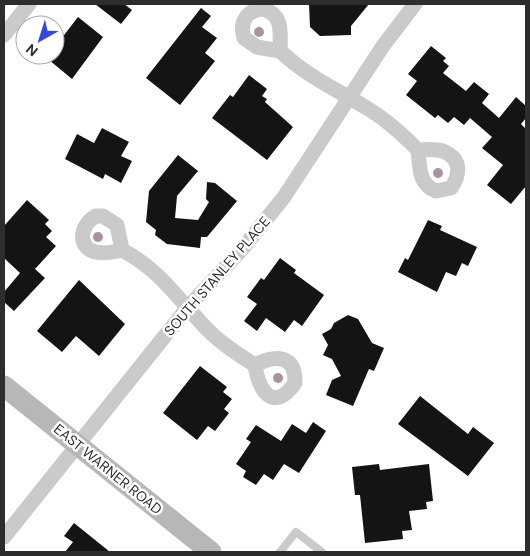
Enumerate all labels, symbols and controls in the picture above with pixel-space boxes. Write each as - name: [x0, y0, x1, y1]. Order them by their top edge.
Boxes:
- north arrow: [15, 15, 65, 65]
- text: N: [22, 40, 41, 60]
- street label: SOUTH STANLEY PLACE: [160, 213, 274, 339]
- street label: EAST WARNER ROAD: [50, 420, 166, 518]

